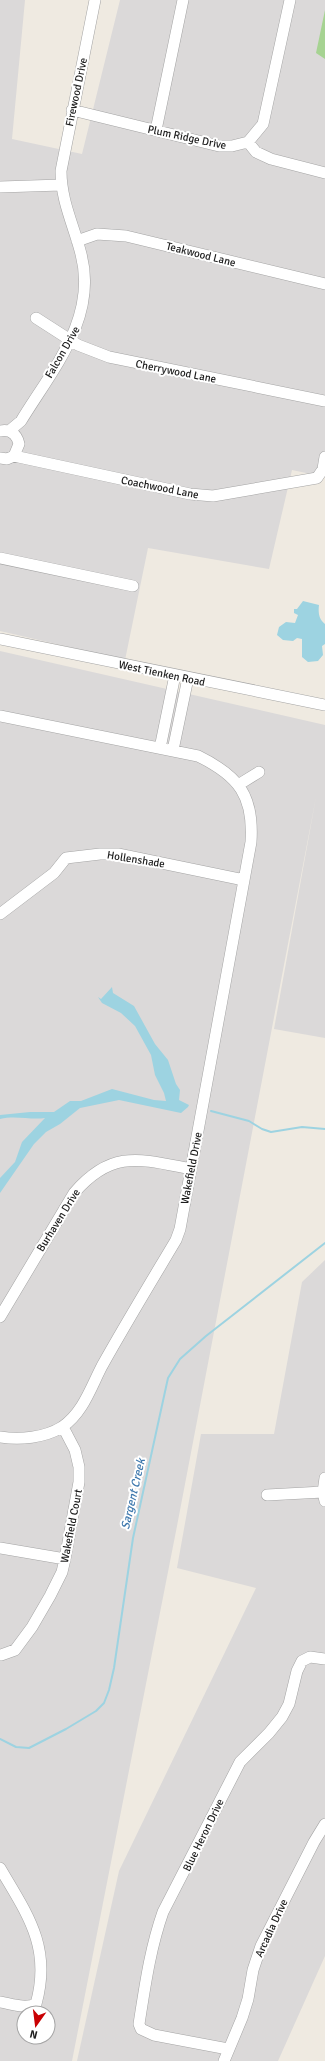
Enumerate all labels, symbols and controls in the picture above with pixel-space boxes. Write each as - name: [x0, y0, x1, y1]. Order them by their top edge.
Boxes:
- street label: Firewood Drive: [63, 57, 90, 128]
- street label: Plum Ridge Drive: [146, 123, 228, 152]
- street label: Teakwood Lane: [165, 240, 237, 269]
- street label: Falcon Drive: [42, 324, 83, 381]
- street label: Cherrywood Lane: [134, 357, 217, 386]
- street label: Coachwood Lane: [120, 474, 200, 501]
- street label: West Tienken Road: [117, 658, 207, 689]
- street label: Hollenshade: [106, 848, 166, 870]
- street label: Wakefield Drive: [178, 1131, 205, 1205]
- street label: Burhaven Drive: [34, 1186, 83, 1254]
- water label: Sargent Creek: [118, 1456, 149, 1531]
- street label: Wakefield Court: [58, 1488, 85, 1564]
- street label: Blue Heron Drive: [180, 1797, 227, 1874]
- street label: Arcadia Drive: [252, 1897, 291, 1959]
- north arrow: [16, 2005, 56, 2045]
- text: N: [28, 2027, 39, 2041]

